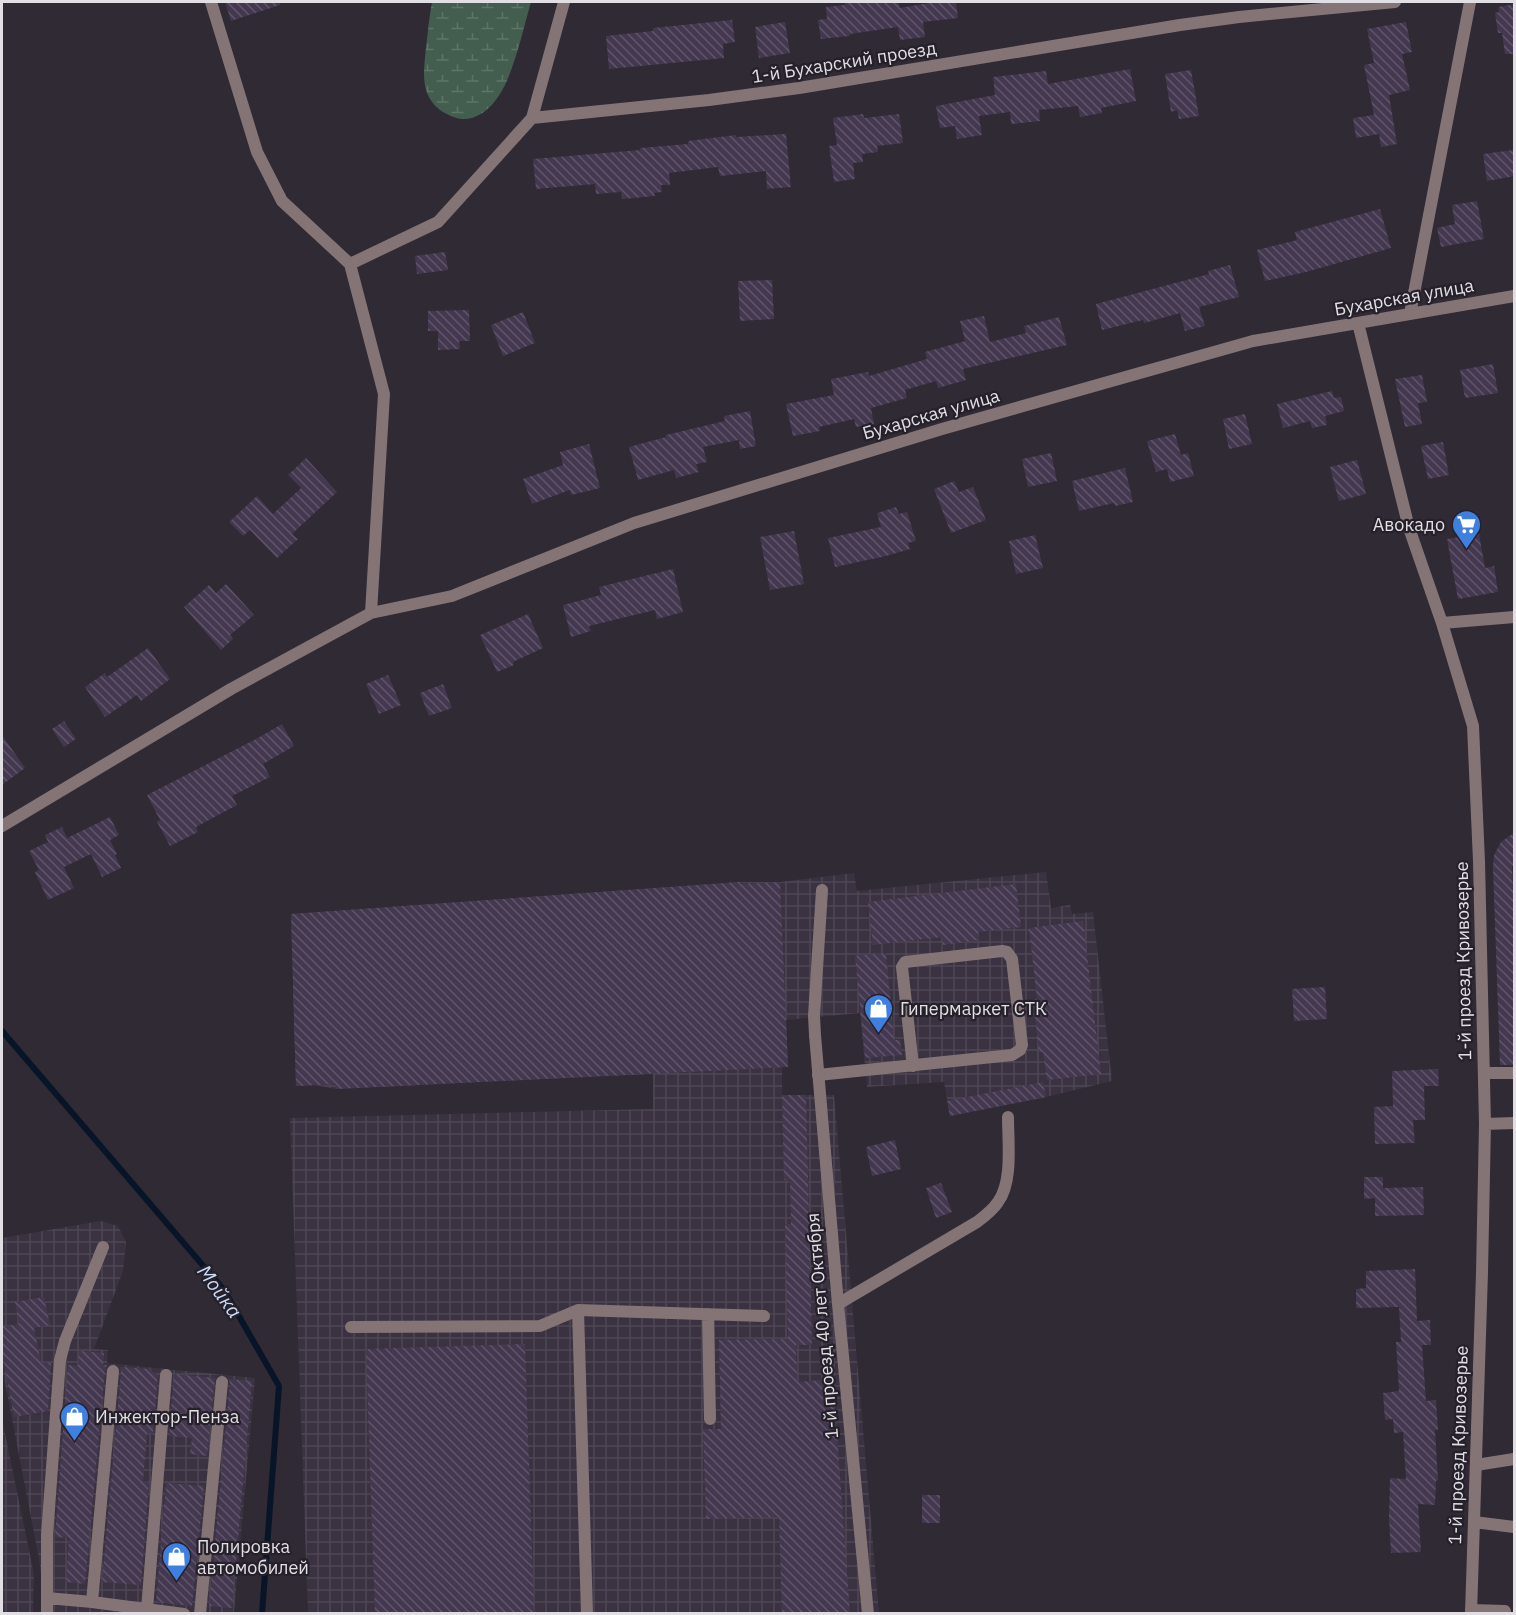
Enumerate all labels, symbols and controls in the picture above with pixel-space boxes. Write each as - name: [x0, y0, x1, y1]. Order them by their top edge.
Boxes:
- street label: 1-й Бухарский проезд: [750, 36, 938, 88]
- street label: Бухарская улица: [1332, 273, 1476, 321]
- street label: Бухарская улица: [860, 383, 1003, 445]
- supermarket icon: Авокадо: [1450, 508, 1482, 550]
- place label: Авокадо: [1373, 513, 1445, 536]
- street label: 1-й проезд Кривозерье: [1450, 861, 1476, 1061]
- shop icon: Гипермаркет СТК: [863, 992, 895, 1034]
- place label: Гипермаркет СТК: [900, 997, 1047, 1020]
- street label: 1-й проезд 40 лет Октября: [801, 1212, 843, 1440]
- water label: Мойка: [191, 1259, 249, 1323]
- street label: 1-й проезд Кривозерье: [1443, 1345, 1473, 1545]
- shop icon: Инжектор-Пенза: [58, 1400, 90, 1442]
- place label: Инжектор-Пенза: [95, 1405, 240, 1428]
- place label: Полировка автомобилей: [197, 1535, 309, 1579]
- shop icon: Полировка автомобилей: [160, 1540, 192, 1582]

